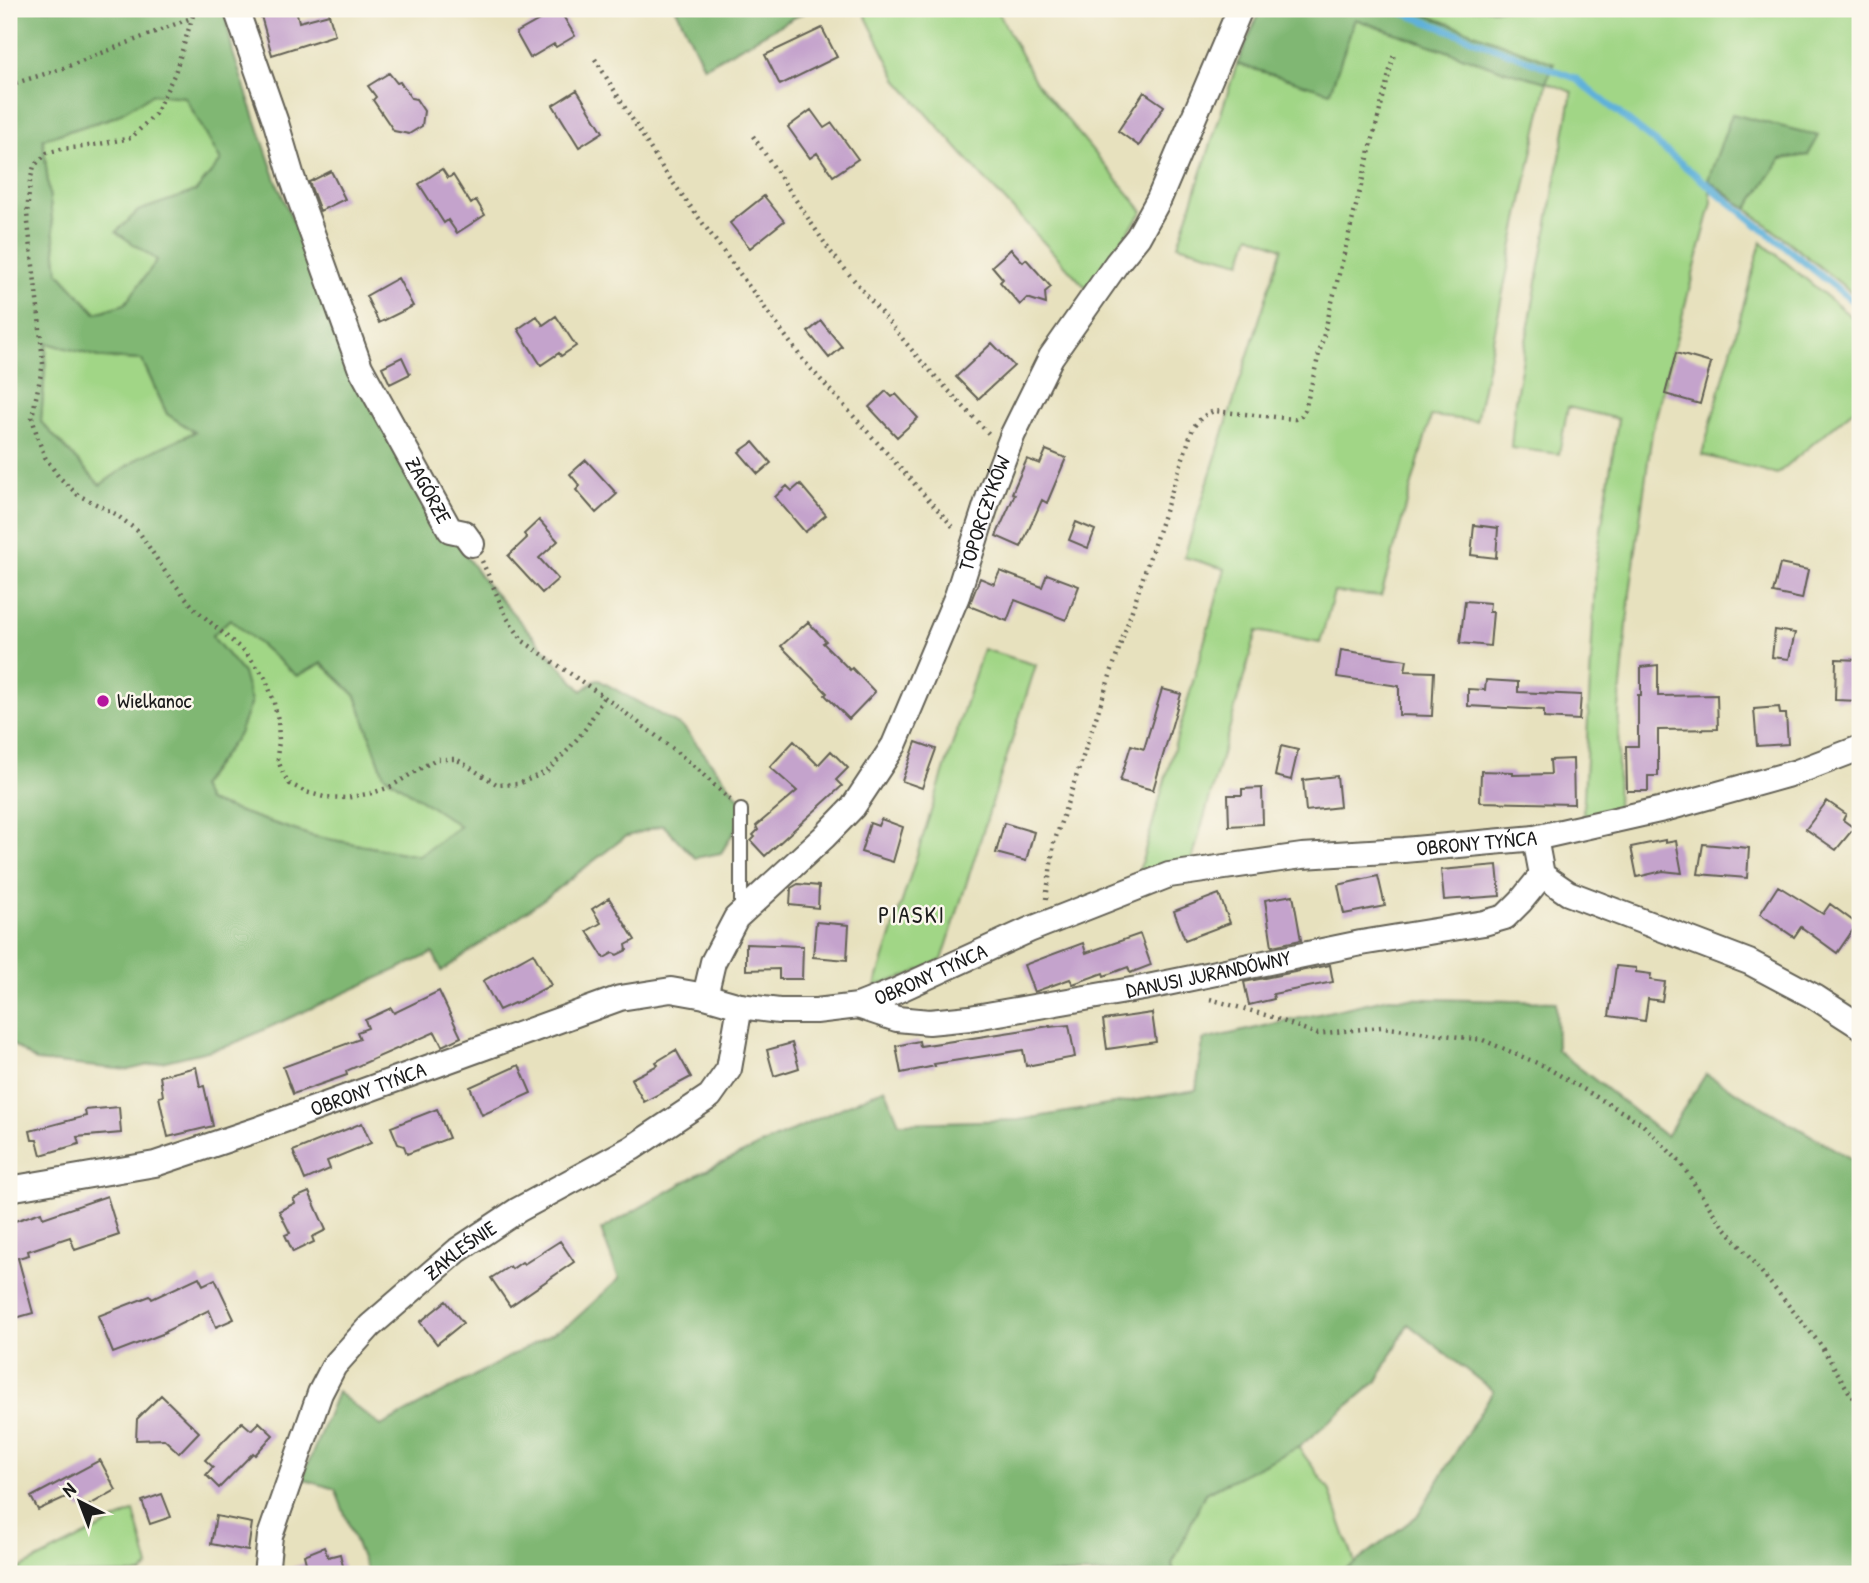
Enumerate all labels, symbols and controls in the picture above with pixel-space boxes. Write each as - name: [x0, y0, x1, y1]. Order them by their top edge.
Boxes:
- street label: TOPORCZYKÓW: [951, 451, 1017, 575]
- street label: ZAGÓRZE: [398, 452, 459, 529]
- place label: Wielkanoc: [117, 686, 192, 715]
- marker: Wielkanoc: [95, 693, 111, 709]
- street label: OBRONY TYŃCA: [1415, 823, 1538, 863]
- district label: PIASKI: [878, 899, 946, 930]
- street label: OBRONY TYŃCA: [870, 936, 991, 1012]
- street label: DANUSI JURANDÓWNY: [1124, 943, 1294, 1005]
- street label: OBRONY TYŃCA: [306, 1055, 430, 1123]
- street label: ZAKLEŚNIE: [418, 1213, 502, 1287]
- north arrow: [46, 1468, 116, 1538]
- text: N: [56, 1476, 81, 1502]

